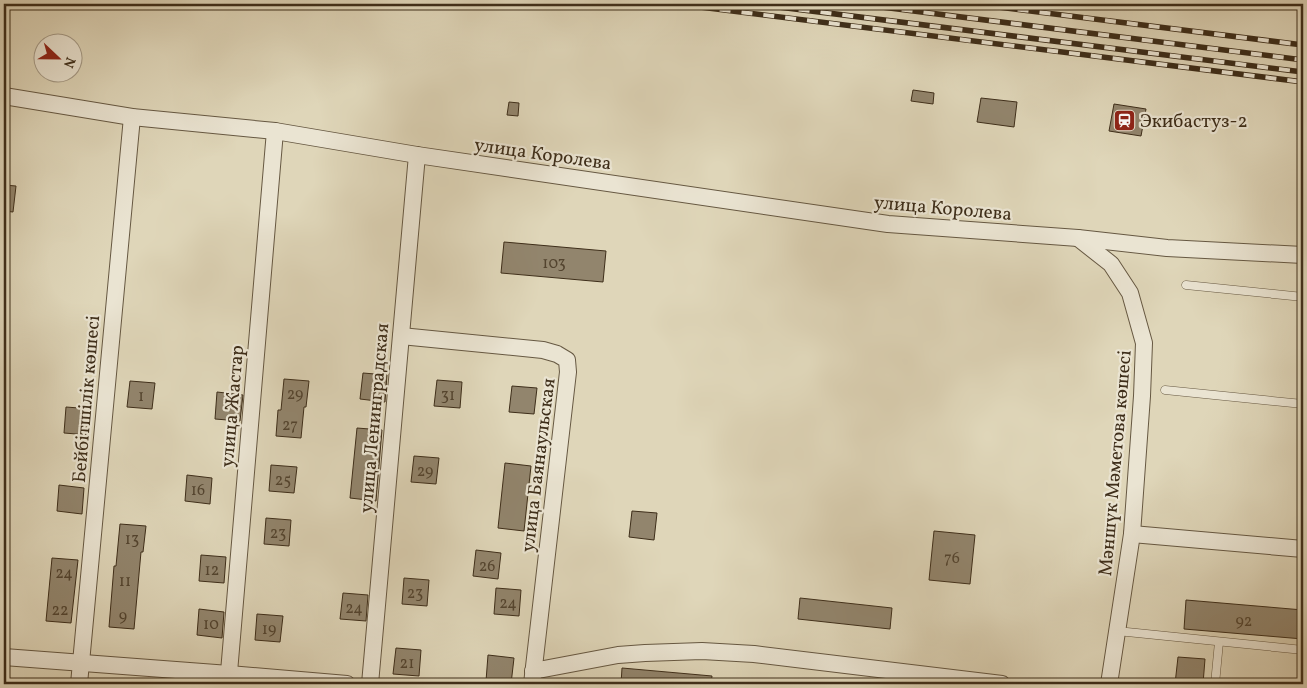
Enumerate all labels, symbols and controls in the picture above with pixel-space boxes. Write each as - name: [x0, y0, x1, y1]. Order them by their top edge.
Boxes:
- north arrow: [32, 32, 82, 82]
- text: N: [58, 54, 79, 71]
- station icon: Экибастуз-2: [1112, 108, 1136, 132]
- place label: Экибастуз-2: [1140, 109, 1248, 135]
- street label: улица Королева: [472, 132, 613, 177]
- street label: улица Королева: [873, 190, 1013, 228]
- house number: 103: [542, 253, 566, 275]
- street label: Бейбітшілік көшесі: [67, 314, 107, 484]
- street label: улица Ленинградская: [354, 322, 396, 514]
- street label: улица Жастар: [215, 344, 251, 468]
- street label: Мәншүк Мәметова көшесі: [1093, 349, 1139, 577]
- street label: улица Баянаульская: [515, 377, 563, 554]
- house number: 29: [287, 384, 303, 406]
- house number: 31: [441, 385, 455, 407]
- house number: 1: [138, 386, 144, 408]
- house number: 27: [282, 415, 298, 437]
- house number: 29: [417, 461, 433, 483]
- house number: 25: [275, 470, 291, 492]
- house number: 16: [191, 480, 205, 502]
- house number: 23: [270, 523, 286, 545]
- house number: 13: [125, 529, 139, 551]
- house number: 76: [944, 548, 960, 570]
- house number: 26: [479, 556, 495, 578]
- house number: 12: [205, 560, 219, 582]
- house number: 24: [55, 563, 73, 585]
- house number: 11: [119, 571, 131, 593]
- house number: 23: [407, 583, 423, 605]
- house number: 24: [499, 593, 517, 615]
- house number: 24: [345, 598, 363, 620]
- house number: 22: [51, 600, 69, 622]
- house number: 9: [119, 606, 127, 628]
- house number: 92: [1236, 611, 1252, 633]
- house number: 10: [203, 614, 219, 636]
- house number: 19: [262, 619, 276, 641]
- house number: 21: [400, 653, 414, 675]

